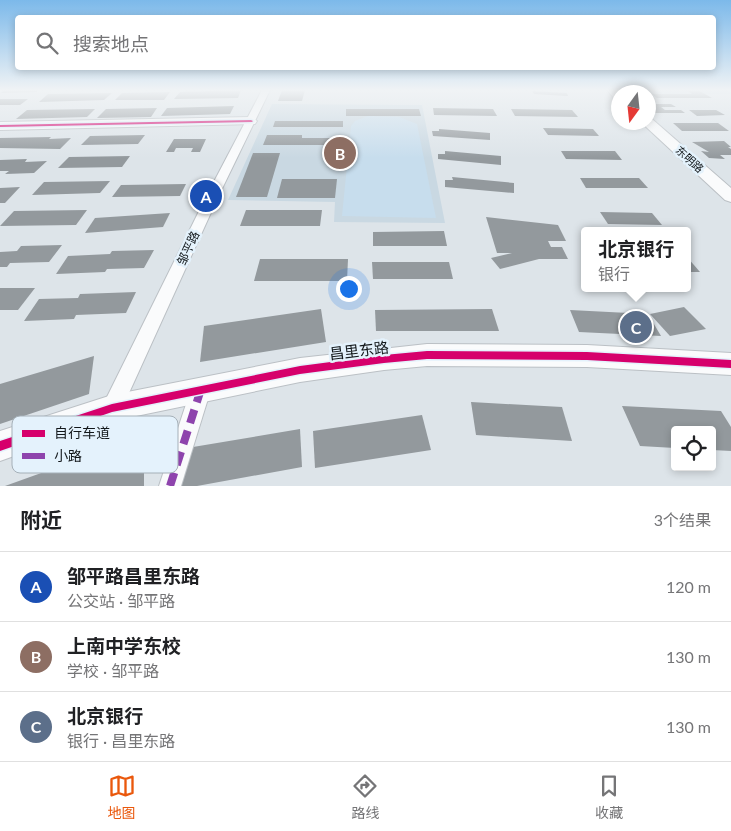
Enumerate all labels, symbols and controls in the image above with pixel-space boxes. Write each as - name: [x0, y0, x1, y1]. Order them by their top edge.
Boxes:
- search box: [15, 15, 716, 70]
- icon: search: [33, 29, 61, 57]
- text: 搜索地点: [73, 32, 149, 55]
- north arrow: [611, 85, 656, 130]
- pin: B: [324, 134, 356, 172]
- street label: 东明路: [673, 143, 707, 175]
- pin: A: [190, 177, 222, 215]
- popup: [581, 227, 691, 292]
- street label: 邹平路: [174, 229, 202, 267]
- text: 北京银行: [598, 237, 674, 260]
- text: 银行: [598, 264, 630, 283]
- your location: [336, 276, 362, 302]
- pin: C: [620, 308, 652, 346]
- street label: 昌里东路: [328, 337, 390, 363]
- legend: [12, 416, 178, 473]
- text: 自行车道: [54, 424, 110, 441]
- map controls: [671, 426, 716, 471]
- button: locate: [671, 426, 716, 471]
- text: 小路: [54, 447, 82, 464]
- text: 附近: [20, 507, 62, 532]
- text: 3个结果: [654, 510, 711, 529]
- text: 邹平路昌里东路: [67, 564, 200, 587]
- text: A: [30, 577, 42, 596]
- text: 120 m: [666, 577, 711, 596]
- text: 公交站 · 邹平路: [67, 591, 175, 610]
- text: 上南中学东校: [67, 634, 181, 657]
- text: B: [31, 647, 41, 666]
- text: 130 m: [666, 647, 711, 666]
- text: 学校 · 邹平路: [67, 661, 159, 680]
- text: 北京银行: [67, 704, 143, 727]
- text: C: [31, 717, 41, 736]
- text: 130 m: [666, 717, 711, 736]
- text: 银行 · 昌里东路: [67, 731, 175, 750]
- tab: 地图: [108, 772, 136, 822]
- tab: 路线: [351, 772, 379, 822]
- tab: 收藏: [595, 772, 623, 822]

